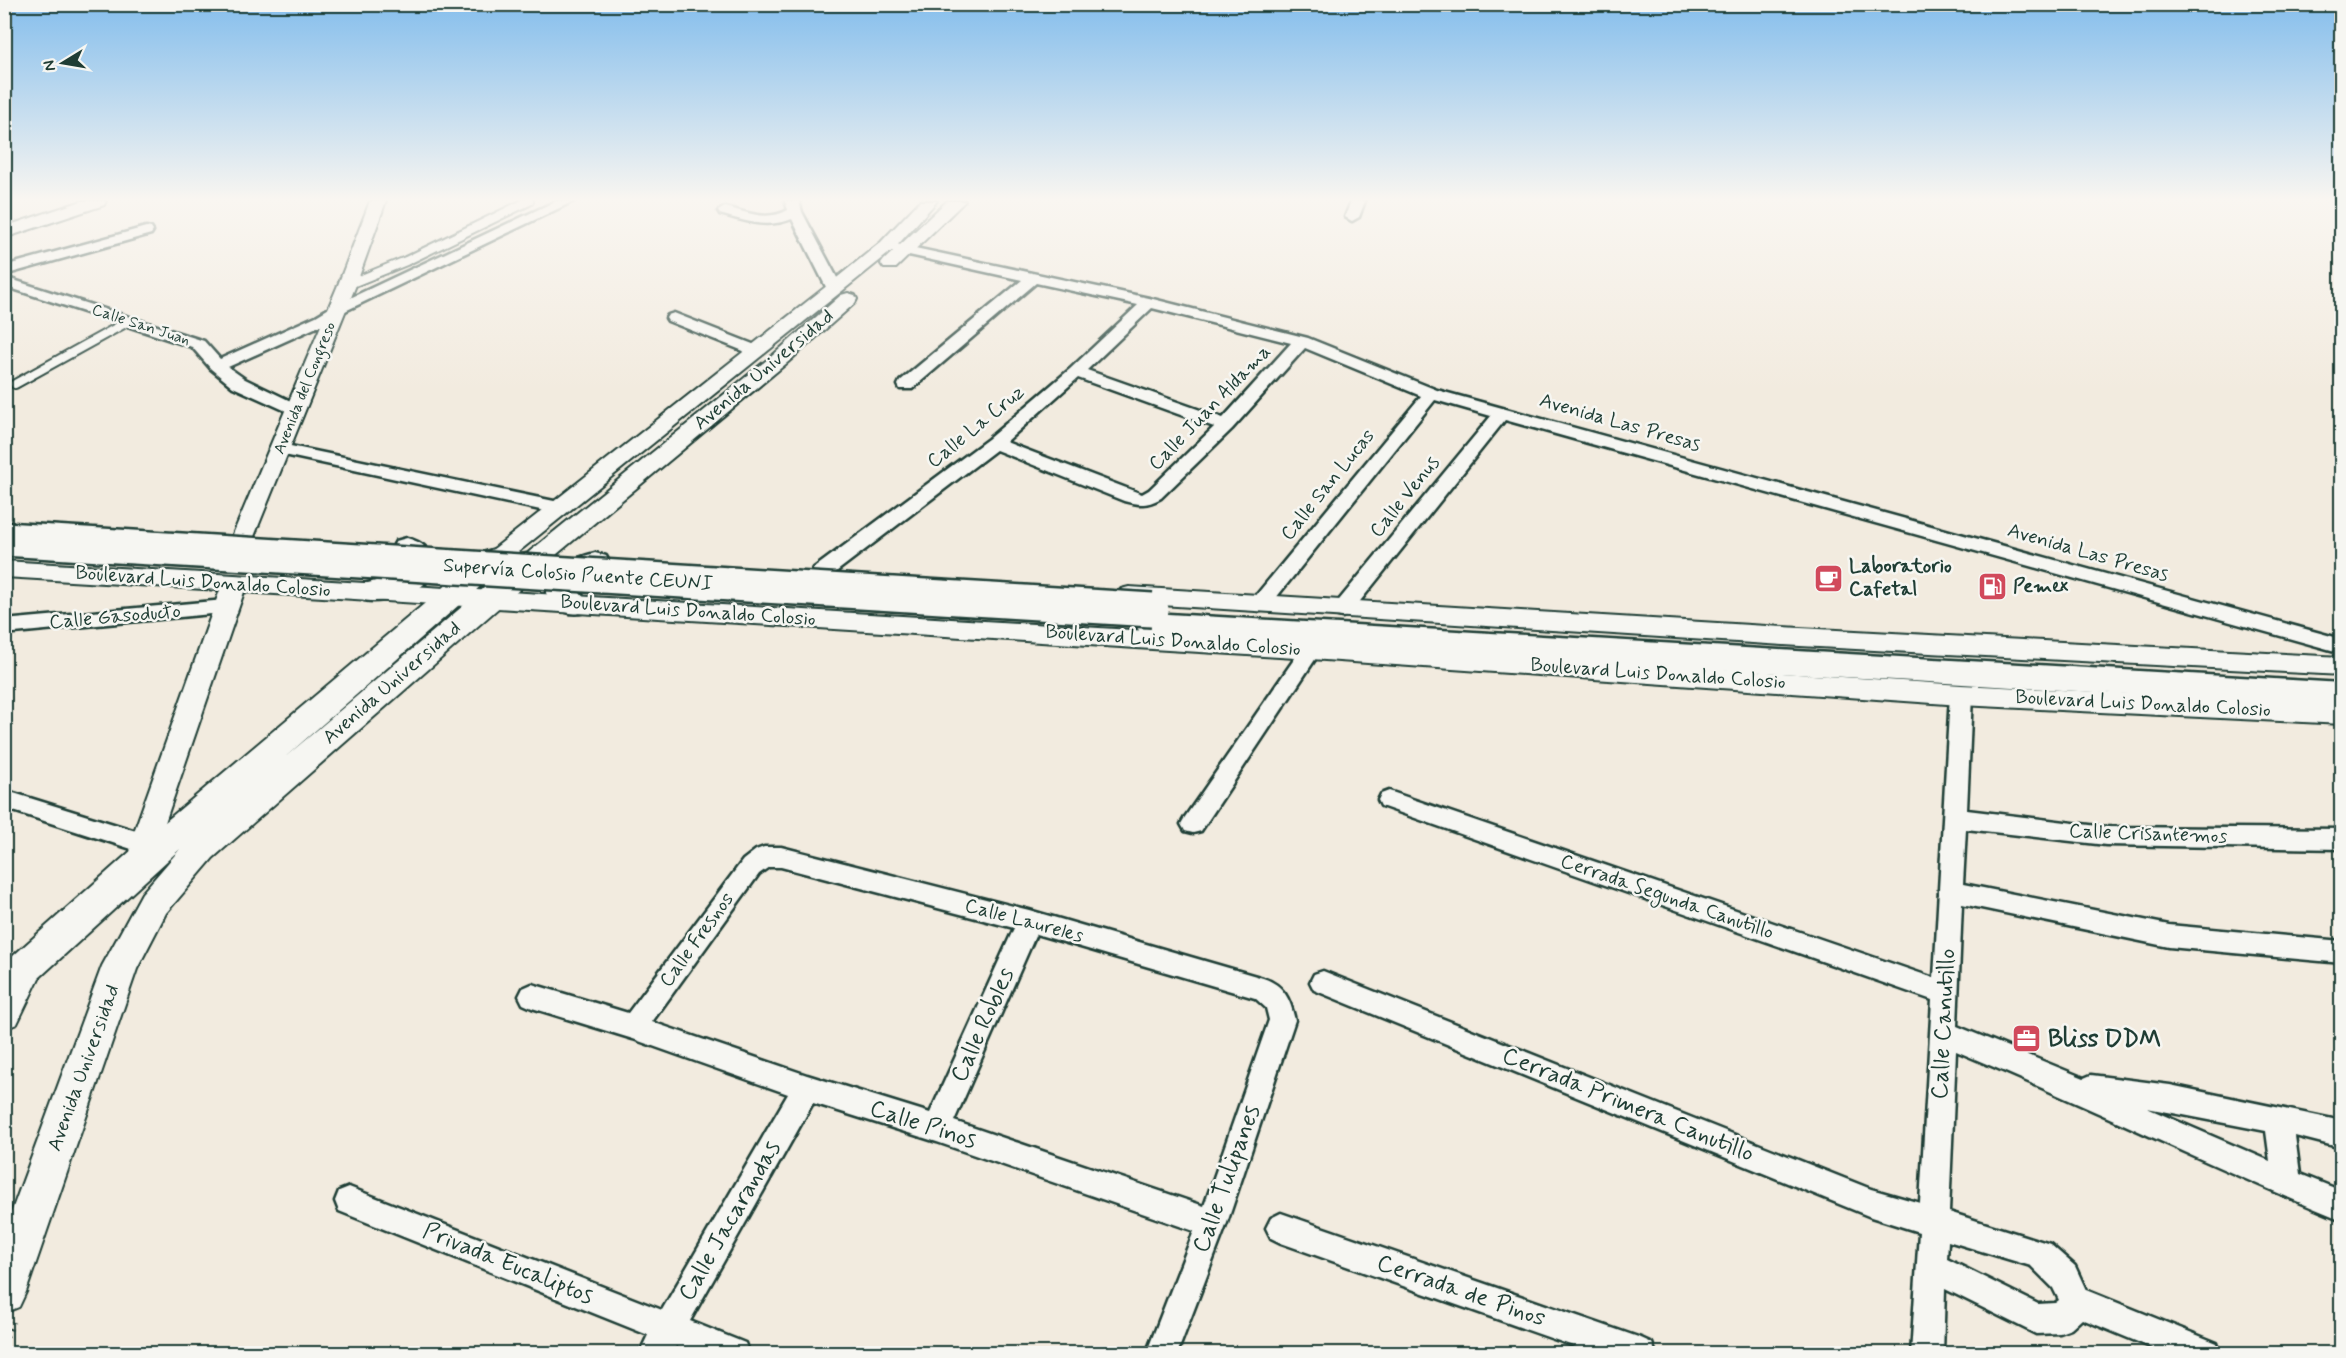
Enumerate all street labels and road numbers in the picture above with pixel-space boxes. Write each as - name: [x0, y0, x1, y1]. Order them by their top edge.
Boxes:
- street label: Calle San Juan: [89, 299, 193, 351]
- street label: Avenida Universidad: [688, 303, 840, 437]
- street label: Avenida del Congreso: [269, 319, 342, 458]
- street label: Calle Juan Aldama: [1143, 339, 1277, 477]
- street label: Calle La Cruz: [922, 379, 1030, 475]
- street label: Avenida Las Presas: [1536, 387, 1704, 459]
- street label: Calle San Lucas: [1275, 424, 1381, 546]
- street label: Calle Venus: [1364, 450, 1446, 544]
- street label: Avenida Las Presas: [2004, 517, 2172, 589]
- street label: Supervía Colosio Puente CEUNI: [442, 552, 714, 598]
- street label: Boulevard Luis Donaldo Colosio: [74, 560, 332, 604]
- street label: Boulevard Luis Donaldo Colosio: [559, 589, 817, 633]
- street label: Calle Gasoducto: [48, 598, 182, 636]
- street label: Avenida Universidad: [317, 615, 467, 751]
- street label: Boulevard Luis Donaldo Colosio: [1044, 619, 1302, 663]
- street label: Boulevard Luis Donaldo Colosio: [1529, 652, 1787, 696]
- street label: Boulevard Luis Donaldo Colosio: [2015, 684, 2271, 724]
- street label: Calle Crisantemos: [2068, 818, 2228, 850]
- street label: Cerrada Segunda Canutillo: [1556, 848, 1777, 947]
- street label: Calle Fresnos: [653, 887, 741, 993]
- street label: Calle Laureles: [962, 892, 1087, 950]
- street label: Calle Canutillo: [1925, 948, 1963, 1100]
- street label: Calle Robles: [944, 963, 1022, 1087]
- street label: Avenida Universidad: [41, 981, 127, 1155]
- street label: Cerrada Primera Canutillo: [1497, 1040, 1759, 1170]
- street label: Calle Pinos: [866, 1093, 980, 1157]
- street label: Calle Tulipanes: [1186, 1101, 1268, 1257]
- street label: Calle Jacarandas: [672, 1135, 788, 1307]
- street label: Privada Eucaliptos: [418, 1216, 598, 1312]
- street label: Cerrada de Pinos: [1372, 1248, 1550, 1334]

